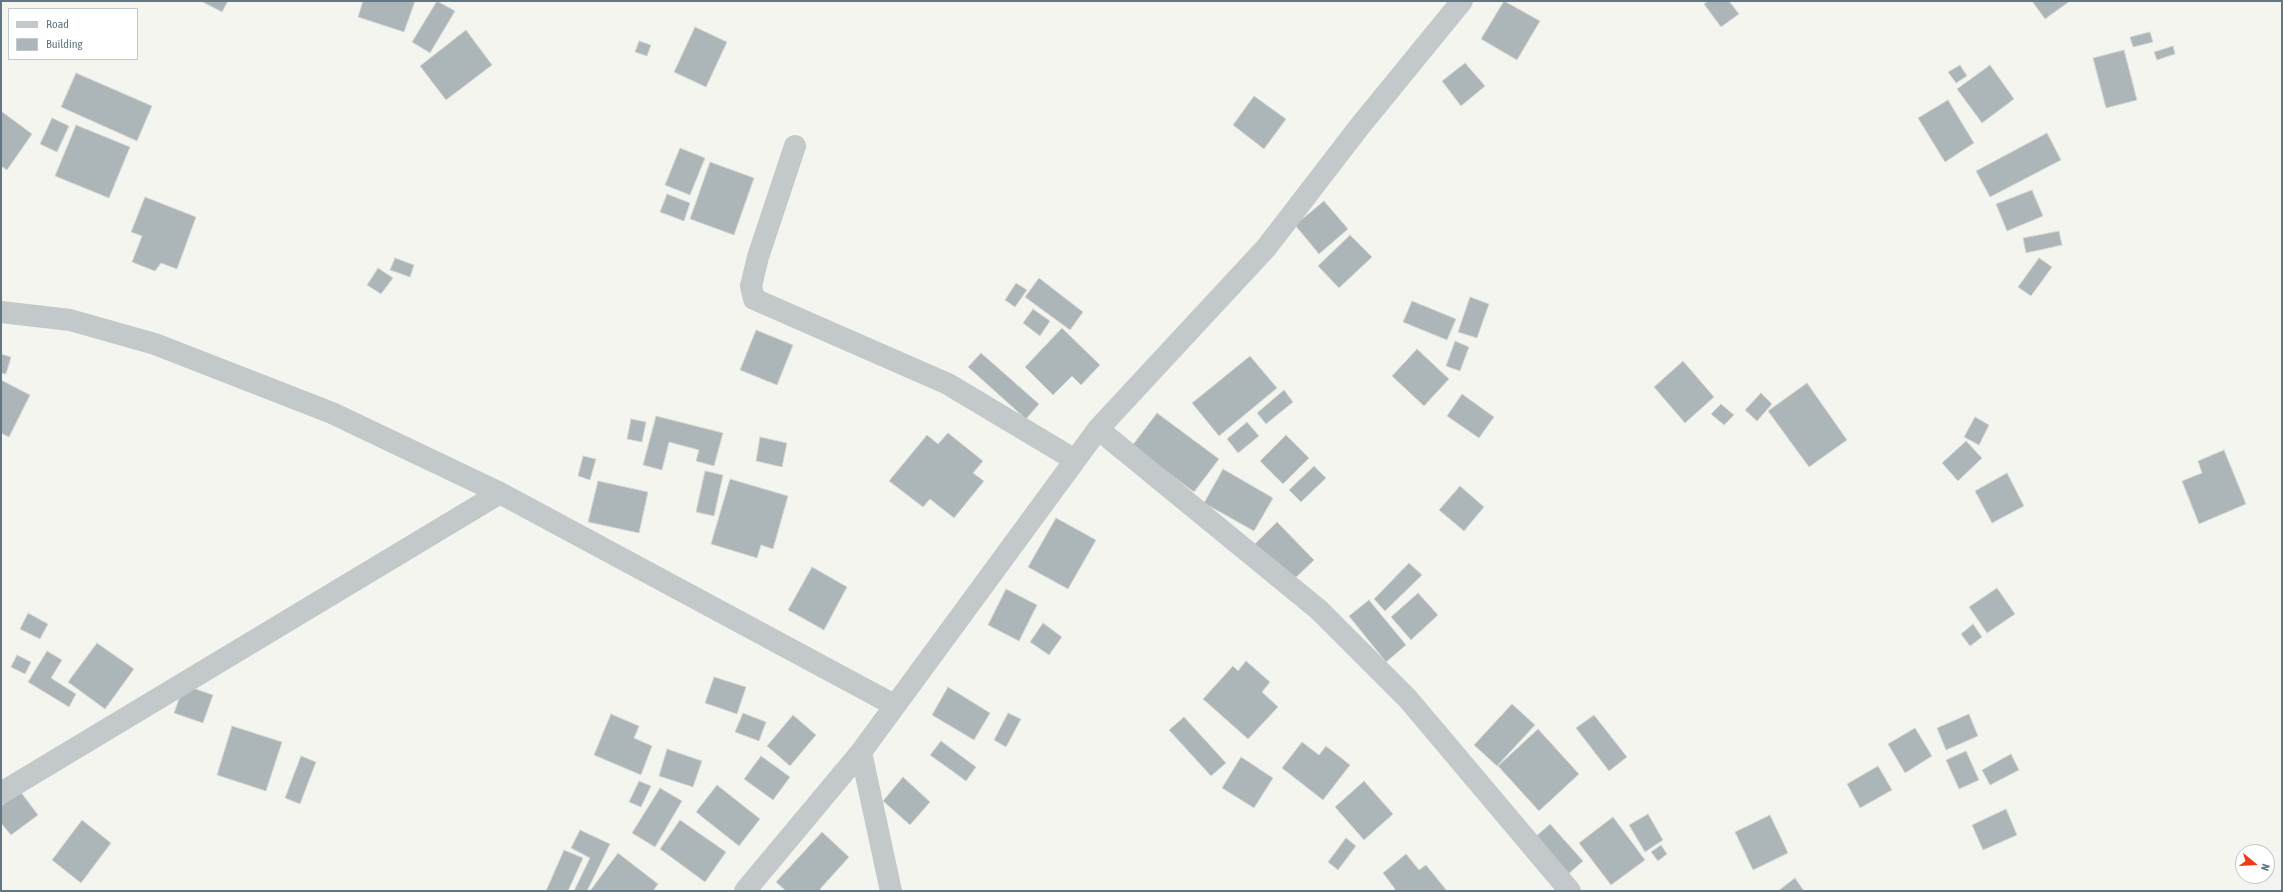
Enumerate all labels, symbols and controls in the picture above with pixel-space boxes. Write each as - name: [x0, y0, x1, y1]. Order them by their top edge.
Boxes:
- legend: [8, 8, 138, 60]
- text: Road: [46, 17, 69, 31]
- text: Building: [46, 37, 83, 51]
- north arrow: [2235, 844, 2275, 884]
- text: N: [2259, 862, 2272, 872]

